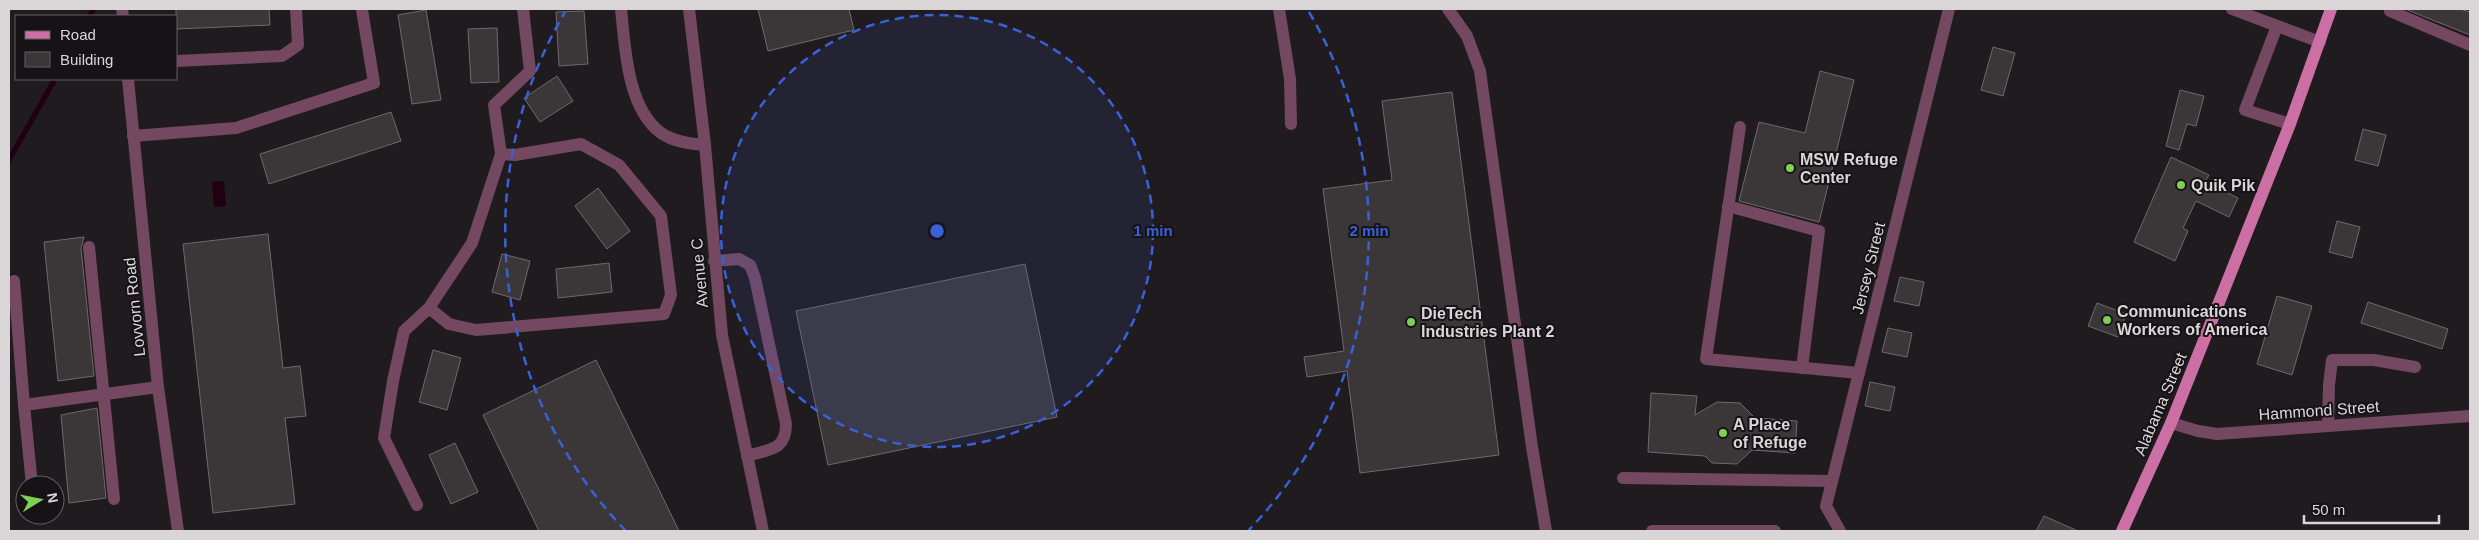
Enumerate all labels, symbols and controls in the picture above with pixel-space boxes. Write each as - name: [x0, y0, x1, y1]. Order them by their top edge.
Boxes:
- legend: [15, 15, 178, 80]
- text: Road: [60, 26, 96, 43]
- text: Building: [60, 51, 113, 68]
- place label: MSW Refuge Center: [1800, 151, 1898, 186]
- marker: MSW Refuge Center: [1784, 162, 1796, 174]
- place label: Quik Pik: [2191, 177, 2255, 194]
- marker: Quik Pik: [2175, 179, 2187, 191]
- street label: Jersey Street: [1849, 220, 1888, 316]
- centre of rings: [928, 222, 946, 240]
- text: 1 min: [1133, 222, 1173, 239]
- text: 2 min: [1349, 222, 1389, 239]
- street label: Avenue C: [688, 237, 711, 309]
- street label: Lovvorn Road: [121, 257, 148, 357]
- place label: Communications Workers of America: [2117, 303, 2267, 338]
- place label: DieTech Industries Plant 2: [1421, 305, 1554, 340]
- marker: Communications Workers of America: [2101, 314, 2113, 326]
- marker: DieTech Industries Plant 2: [1405, 316, 1417, 328]
- street label: Alabama Street: [2131, 350, 2190, 458]
- street label: Hammond Street: [2258, 398, 2381, 423]
- place label: A Place of Refuge: [1733, 416, 1807, 451]
- marker: A Place of Refuge: [1717, 427, 1729, 439]
- north arrow: [15, 475, 65, 525]
- text: N: [44, 491, 62, 504]
- scale bar: [2304, 492, 2439, 524]
- text: 50 m: [2312, 501, 2345, 518]

